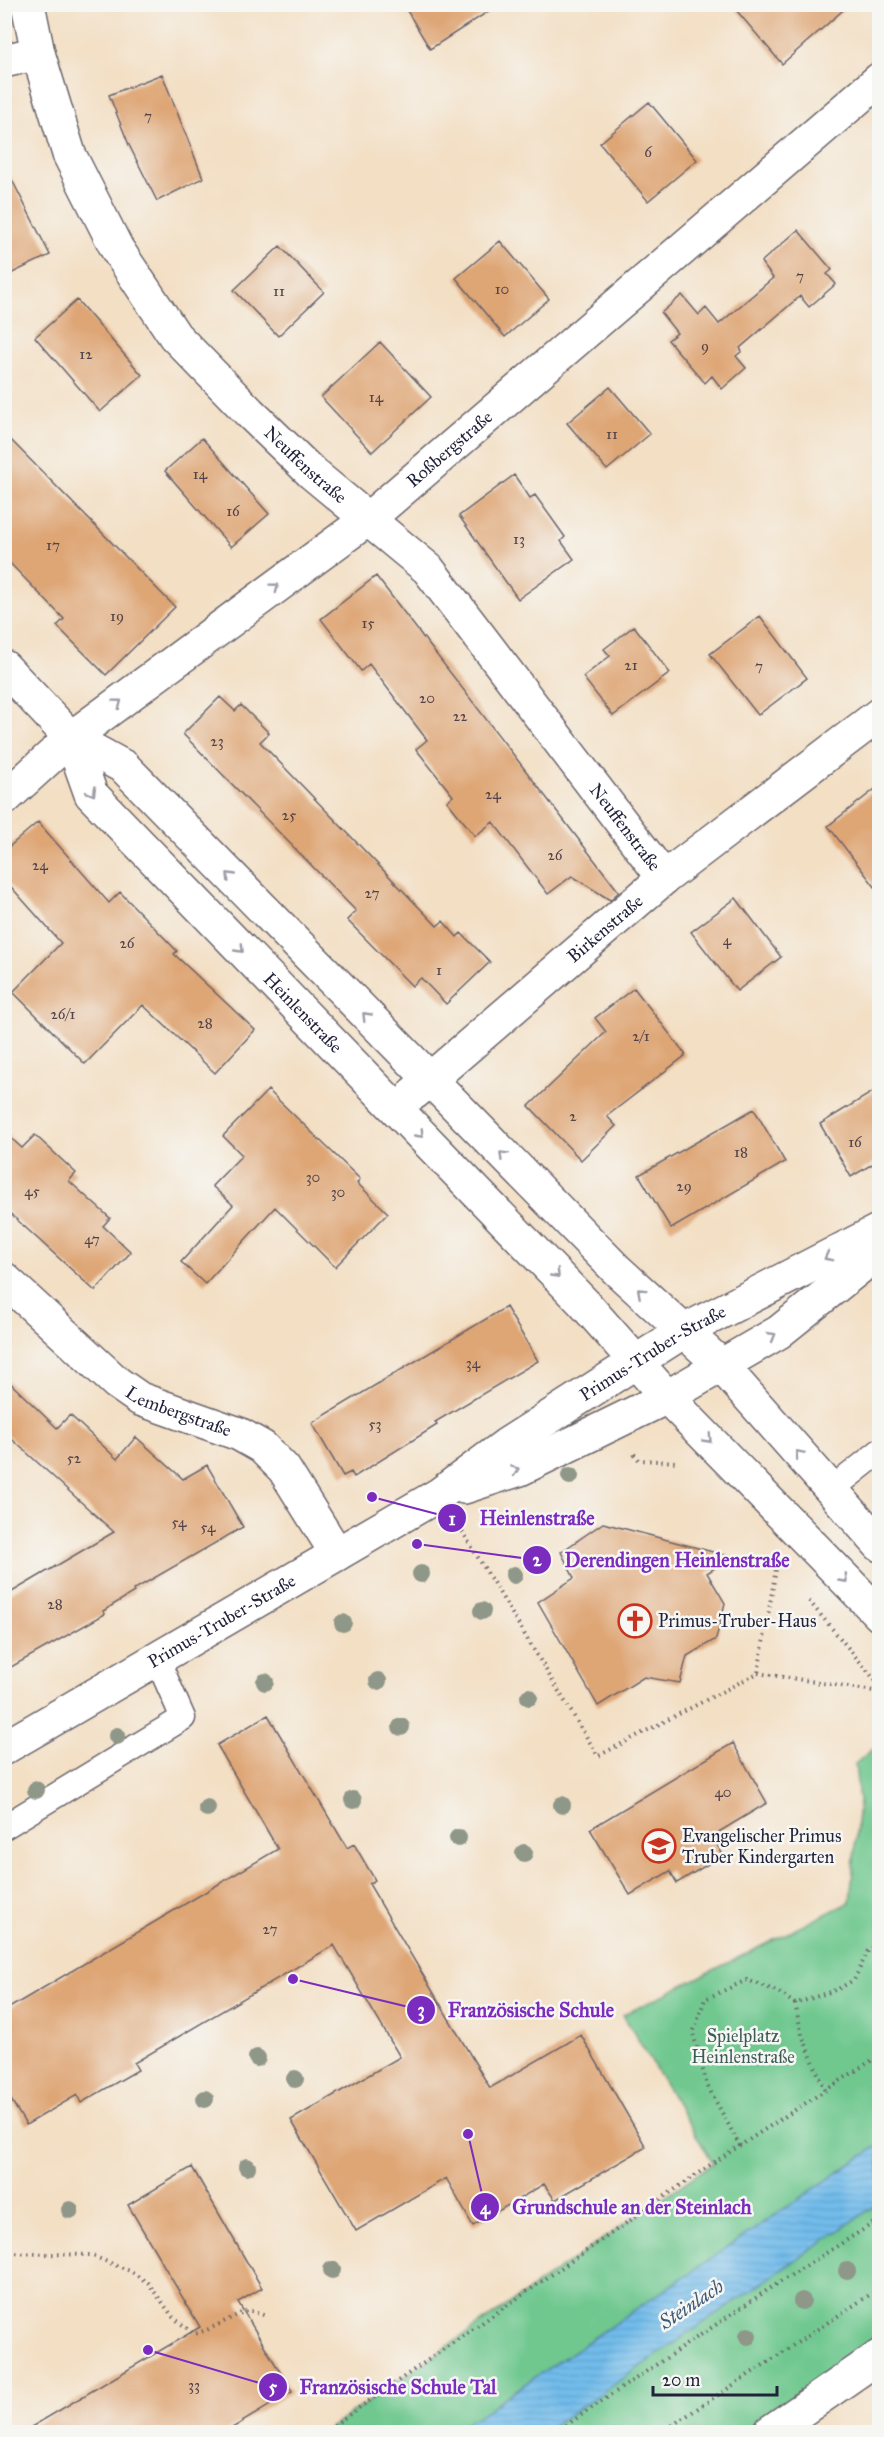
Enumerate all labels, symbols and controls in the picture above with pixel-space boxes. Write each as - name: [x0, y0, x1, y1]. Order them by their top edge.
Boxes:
- house number: 7: [144, 107, 152, 125]
- house number: 6: [644, 143, 653, 161]
- house number: 7: [796, 267, 804, 285]
- house number: 10: [495, 280, 509, 298]
- house number: 11: [273, 282, 285, 300]
- house number: 9: [701, 337, 709, 355]
- house number: 12: [79, 345, 93, 363]
- house number: 14: [369, 388, 384, 406]
- street label: Roßbergstraße: [402, 406, 497, 492]
- street label: Neuffenstraße: [259, 422, 351, 508]
- house number: 11: [606, 425, 618, 443]
- house number: 14: [193, 465, 208, 483]
- house number: 16: [226, 502, 241, 520]
- house number: 13: [513, 530, 525, 548]
- house number: 17: [46, 536, 60, 554]
- one-way arrow: [269, 583, 280, 594]
- house number: 19: [110, 607, 124, 625]
- house number: 15: [362, 614, 374, 632]
- house number: 21: [624, 656, 638, 674]
- house number: 7: [755, 657, 763, 675]
- house number: 20: [419, 689, 435, 707]
- one-way arrow: [112, 699, 123, 710]
- house number: 22: [453, 707, 468, 725]
- house number: 23: [210, 732, 224, 750]
- street label: Neuffenstraße: [585, 779, 666, 875]
- house number: 24: [485, 785, 502, 803]
- one-way arrow: [85, 786, 96, 796]
- house number: 25: [282, 806, 296, 824]
- house number: 26: [547, 846, 564, 864]
- house number: 24: [32, 856, 49, 874]
- one-way arrow: [226, 872, 237, 882]
- house number: 27: [365, 884, 380, 902]
- street label: Birkenstraße: [563, 890, 648, 967]
- house number: 4: [723, 931, 732, 949]
- house number: 26: [119, 934, 136, 952]
- one-way arrow: [233, 941, 244, 952]
- house number: 1: [436, 961, 442, 979]
- street label: Heinlenstraße: [259, 968, 347, 1058]
- house number: 26/1: [50, 1005, 76, 1023]
- one-way arrow: [362, 1012, 373, 1022]
- house number: 28: [197, 1014, 213, 1032]
- house number: 2/1: [632, 1027, 650, 1045]
- house number: 2: [569, 1107, 577, 1125]
- one-way arrow: [413, 1127, 424, 1137]
- house number: 16: [848, 1133, 863, 1151]
- house number: 18: [734, 1143, 748, 1161]
- one-way arrow: [499, 1151, 510, 1162]
- house number: 30: [306, 1168, 320, 1186]
- house number: 29: [676, 1177, 692, 1195]
- house number: 45: [24, 1182, 40, 1200]
- house number: 30: [331, 1183, 345, 1201]
- house number: 47: [84, 1230, 100, 1248]
- one-way arrow: [824, 1250, 834, 1261]
- one-way arrow: [549, 1267, 560, 1277]
- one-way arrow: [637, 1288, 648, 1299]
- street label: Primus-Truber-Straße: [576, 1300, 729, 1406]
- one-way arrow: [766, 1332, 776, 1344]
- house number: 34: [466, 1354, 481, 1372]
- street label: Lembergstraße: [121, 1381, 234, 1441]
- house number: 53: [369, 1415, 381, 1433]
- one-way arrow: [701, 1432, 712, 1442]
- house number: 52: [67, 1449, 82, 1467]
- one-way arrow: [795, 1450, 806, 1461]
- one-way arrow: [509, 1465, 520, 1478]
- callout: Heinlenstraße: [437, 1499, 607, 1537]
- text: Heinlenstraße: [479, 1506, 595, 1530]
- text: 1: [448, 1508, 456, 1530]
- house number: 54: [172, 1513, 187, 1531]
- house number: 54: [201, 1518, 216, 1536]
- callout: Derendingen Heinlenstraße: [522, 1541, 801, 1579]
- text: Derendingen Heinlenstraße: [564, 1548, 790, 1573]
- text: 2: [533, 1549, 543, 1571]
- street label: Primus-Truber-Straße: [144, 1570, 300, 1673]
- one-way arrow: [837, 1572, 848, 1582]
- house number: 28: [47, 1595, 63, 1613]
- church icon: Primus-Truber-Haus: [617, 1603, 653, 1639]
- place label: Primus-Truber-Haus: [658, 1610, 817, 1632]
- house number: 40: [714, 1783, 732, 1801]
- place label: Evangelischer Primus Truber Kindergarten: [682, 1825, 841, 1869]
- school or university icon: Evangelischer Primus Truber Kindergarten: [641, 1828, 677, 1864]
- house number: 27: [263, 1920, 278, 1938]
- callout: Französische Schule: [406, 1991, 626, 2029]
- text: Französische Schule: [448, 1998, 615, 2022]
- text: 3: [417, 1999, 425, 2022]
- park label: Spielplatz Heinlenstraße: [691, 2025, 795, 2068]
- callout: Grundschule an der Steinlach: [470, 2188, 764, 2226]
- text: Grundschule an der Steinlach: [512, 2195, 753, 2219]
- text: 4: [480, 2197, 491, 2220]
- water label: Steinlach: [653, 2274, 728, 2335]
- scale bar: [653, 2359, 778, 2397]
- callout: Französische Schule Tal: [258, 2368, 509, 2406]
- text: 20 m: [662, 2369, 700, 2391]
- text: Französische Schule Tal: [299, 2375, 497, 2399]
- house number: 33: [188, 2376, 200, 2394]
- text: 5: [269, 2376, 278, 2398]

